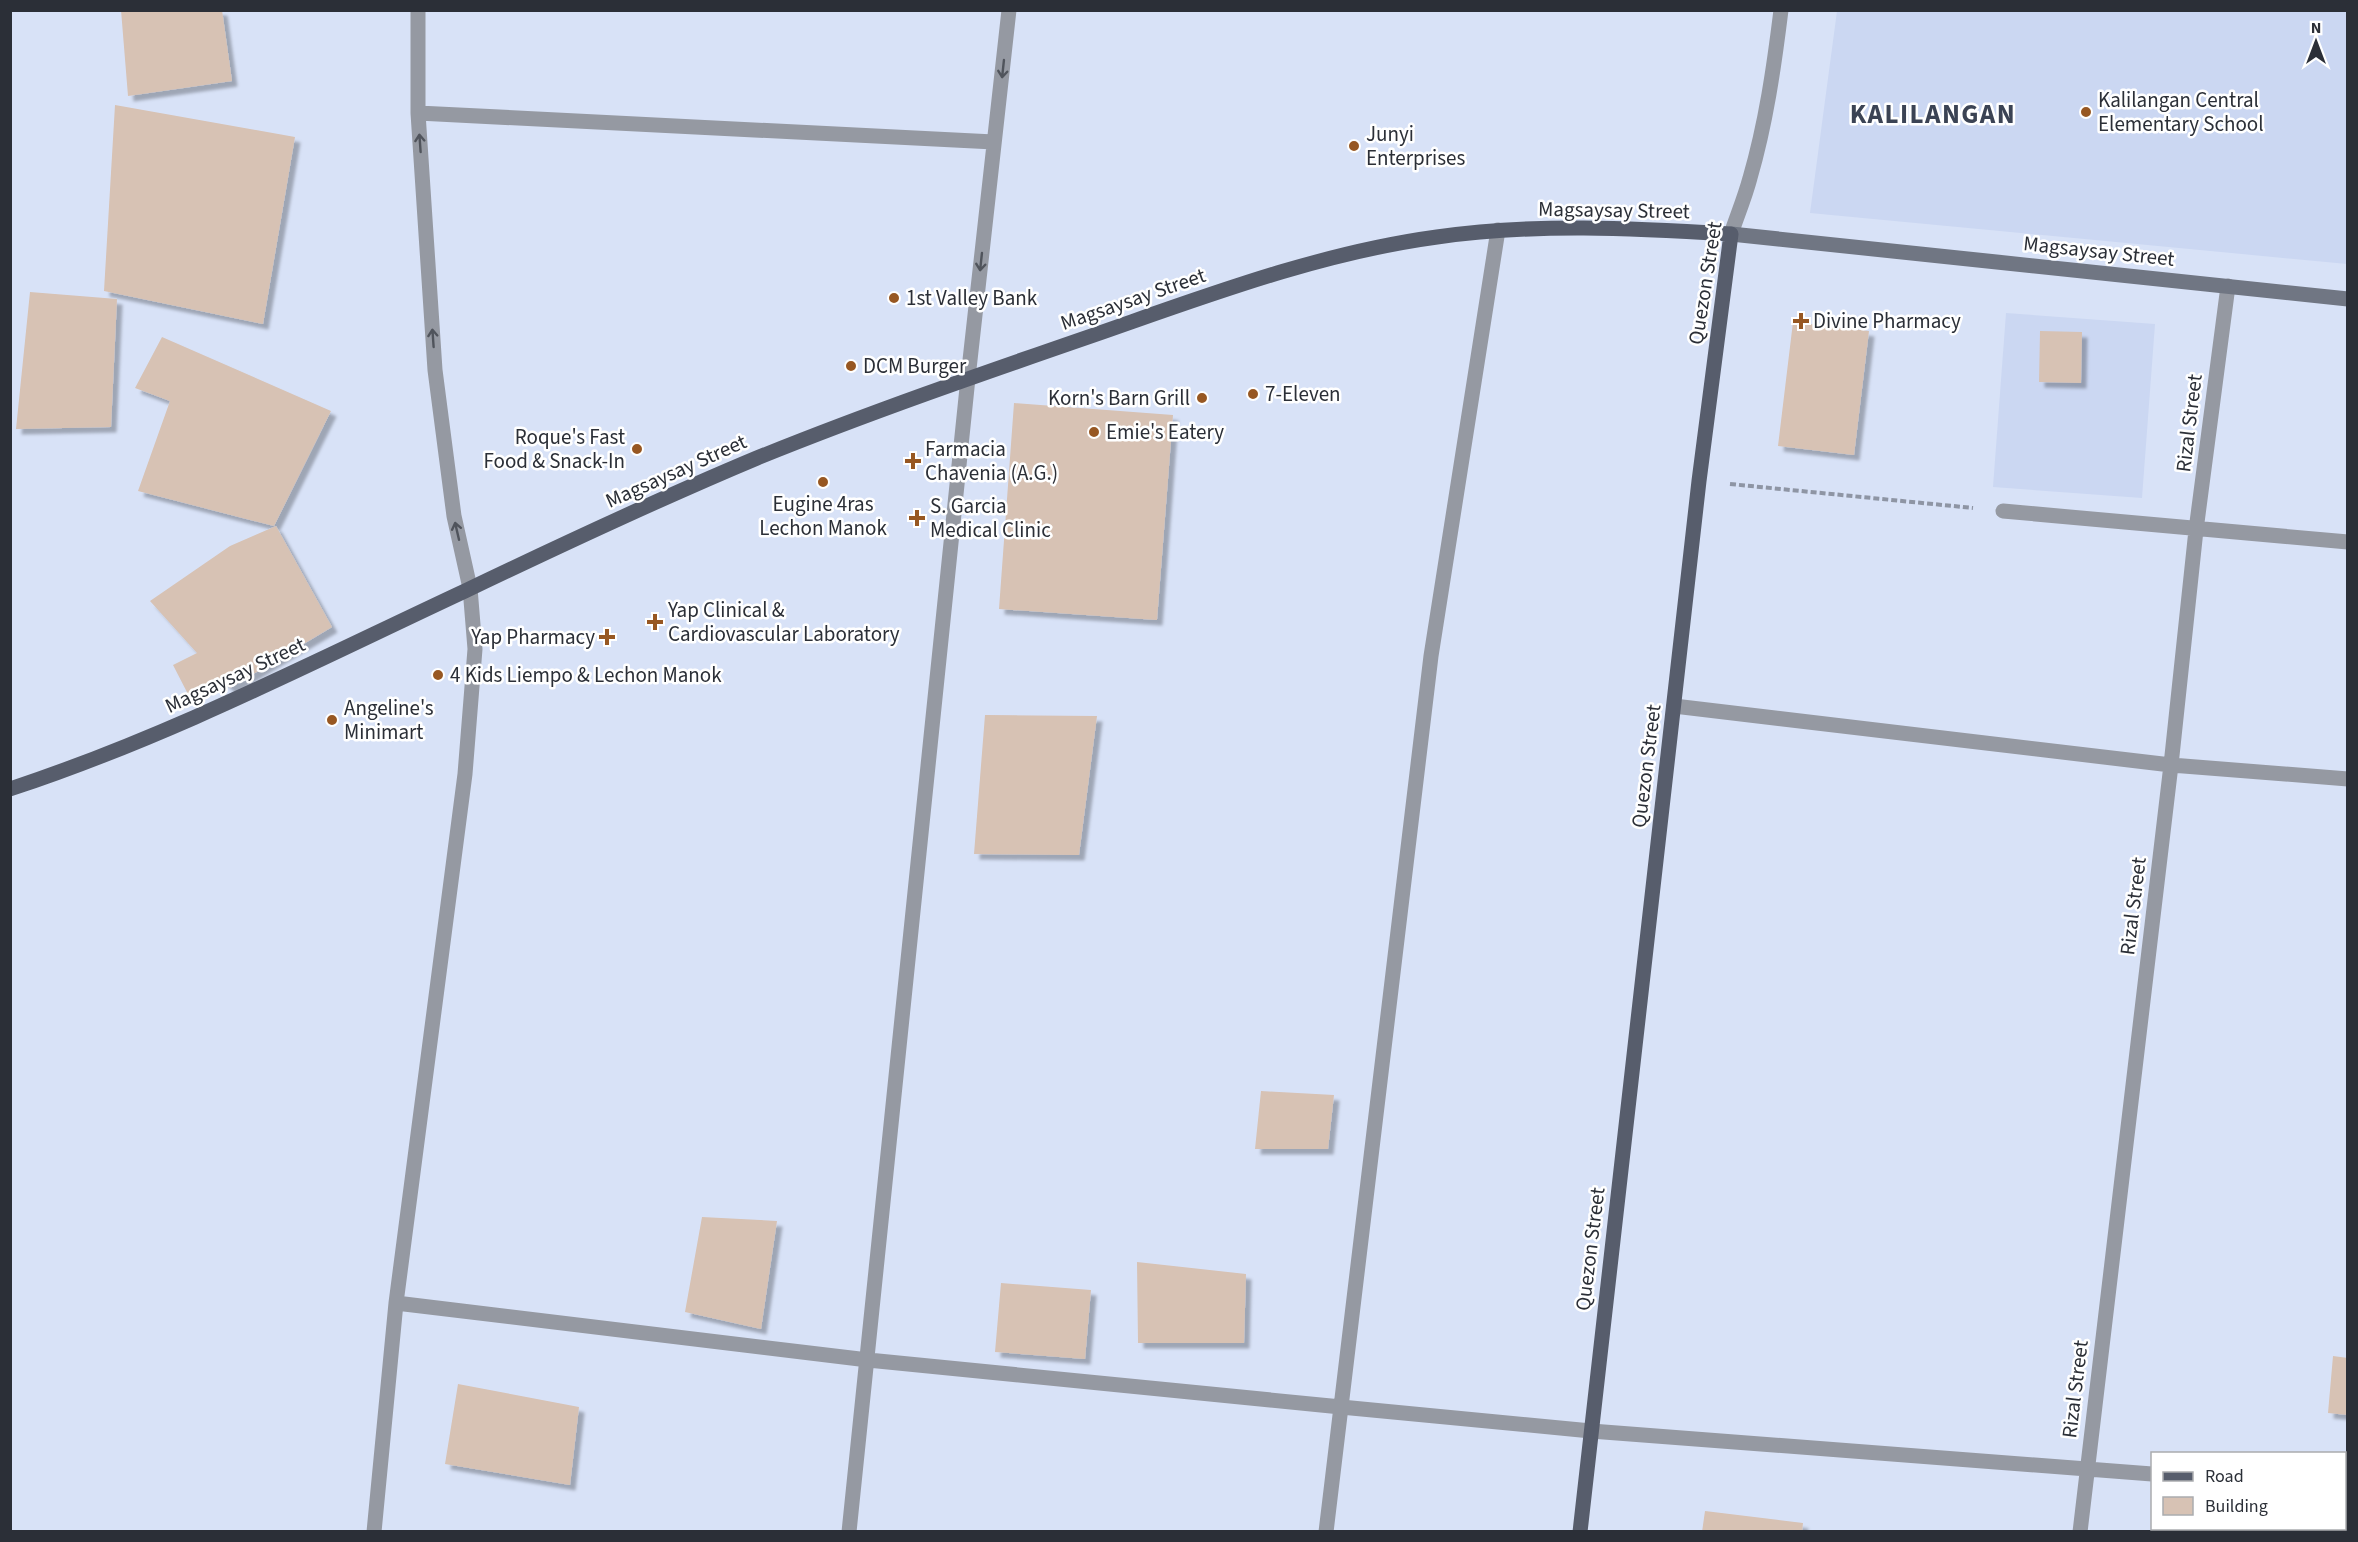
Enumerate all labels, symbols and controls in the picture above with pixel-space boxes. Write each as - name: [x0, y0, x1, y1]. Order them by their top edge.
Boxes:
- north arrow: [2286, 12, 2346, 72]
- text: N: [2311, 17, 2321, 39]
- one-way arrow: [997, 58, 1008, 78]
- place label: Kalilangan Central Elementary School: [2098, 85, 2264, 139]
- district label: KALILANGAN: [1850, 95, 2016, 134]
- marker: Kalilangan Central Elementary School: [2079, 105, 2093, 119]
- place label: Junyi Enterprises: [1366, 119, 1465, 173]
- one-way arrow: [414, 134, 425, 154]
- marker: Junyi Enterprises: [1347, 139, 1361, 153]
- street label: Magsaysay Street: [1538, 194, 1690, 226]
- street label: Quezon Street: [1680, 219, 1730, 347]
- street label: Magsaysay Street: [2022, 228, 2176, 274]
- one-way arrow: [975, 252, 986, 272]
- street label: Magsaysay Street: [1056, 260, 1210, 338]
- place label: 1st Valley Bank: [906, 283, 1038, 313]
- marker: 1st Valley Bank: [887, 291, 901, 305]
- place label: Divine Pharmacy: [1813, 306, 1961, 336]
- marker: Divine Pharmacy: [1794, 314, 1808, 328]
- one-way arrow: [427, 328, 438, 348]
- place label: DCM Burger: [863, 351, 967, 381]
- marker: DCM Burger: [844, 359, 858, 373]
- street label: Rizal Street: [2168, 372, 2210, 474]
- place label: 7-Eleven: [1265, 379, 1341, 409]
- place label: Korn's Barn Grill: [1048, 383, 1190, 413]
- marker: 7-Eleven: [1246, 387, 1260, 401]
- marker: Korn's Barn Grill: [1195, 391, 1209, 405]
- place label: Emie's Eatery: [1106, 417, 1224, 447]
- place label: Roque's Fast Food & Snack-In: [483, 422, 625, 476]
- marker: Emie's Eatery: [1087, 425, 1101, 439]
- street label: Magsaysay Street: [601, 426, 751, 516]
- place label: Farmacia Chavenia (A.G.): [925, 434, 1058, 488]
- marker: Roque's Fast Food & Snack-In: [630, 442, 644, 456]
- marker: Farmacia Chavenia (A.G.): [906, 454, 920, 468]
- marker: Eugine 4ras Lechon Manok: [816, 475, 830, 489]
- place label: Eugine 4ras Lechon Manok: [759, 489, 887, 543]
- place label: S. Garcia Medical Clinic: [930, 491, 1051, 545]
- marker: S. Garcia Medical Clinic: [908, 509, 926, 527]
- one-way arrow: [451, 522, 463, 541]
- place label: Yap Clinical & Cardiovascular Laboratory: [667, 595, 900, 649]
- marker: Yap Clinical & Cardiovascular Laboratory: [646, 613, 664, 631]
- place label: Yap Pharmacy: [470, 622, 595, 652]
- street label: Magsaysay Street: [160, 629, 310, 721]
- marker: Yap Pharmacy: [600, 630, 614, 644]
- place label: 4 Kids Liempo & Lechon Manok: [450, 660, 722, 690]
- marker: 4 Kids Liempo & Lechon Manok: [431, 668, 445, 682]
- place label: Angeline's Minimart: [344, 693, 434, 747]
- street label: Quezon Street: [1624, 703, 1668, 829]
- marker: Angeline's Minimart: [325, 713, 339, 727]
- street label: Rizal Street: [2112, 855, 2154, 957]
- street label: Quezon Street: [1568, 1186, 1612, 1312]
- street label: Rizal Street: [2054, 1338, 2096, 1440]
- legend: [2151, 1452, 2346, 1530]
- text: Road: [2205, 1464, 2244, 1489]
- text: Building: [2205, 1494, 2268, 1519]

